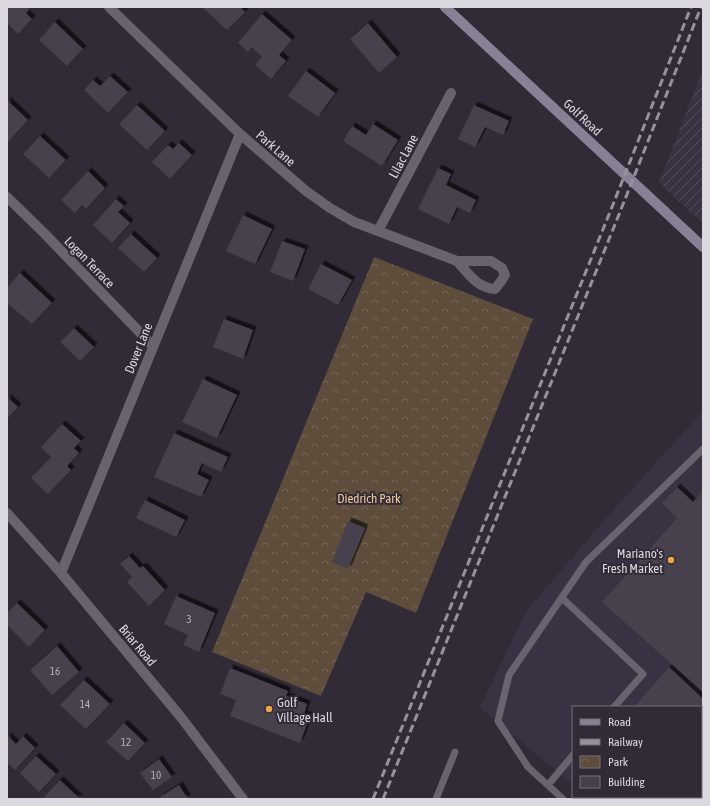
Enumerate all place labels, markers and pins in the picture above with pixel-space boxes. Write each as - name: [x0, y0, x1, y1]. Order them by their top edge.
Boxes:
- place label: Mariano's Fresh Market: [602, 546, 663, 576]
- marker: Mariano's Fresh Market: [666, 555, 676, 565]
- place label: Golf Village Hall: [277, 695, 333, 725]
- marker: Golf Village Hall: [264, 704, 274, 714]

